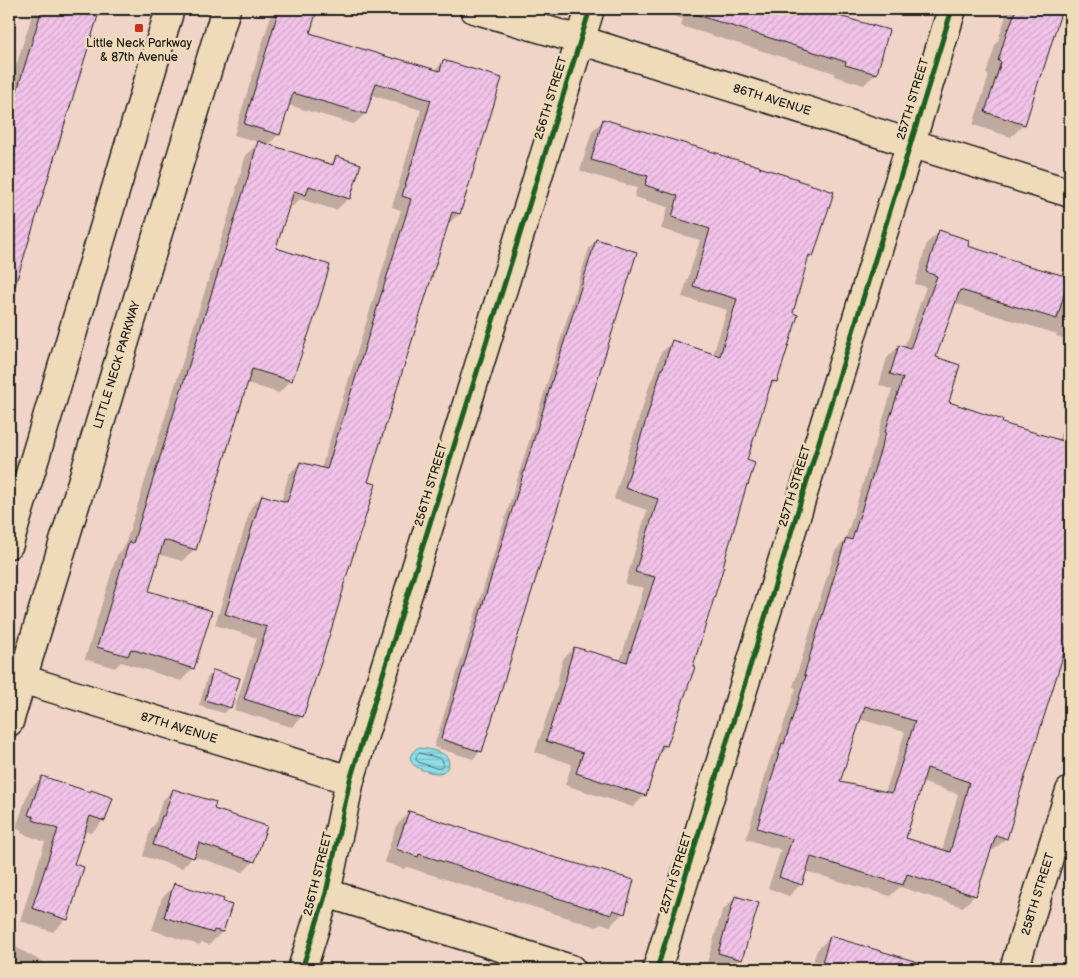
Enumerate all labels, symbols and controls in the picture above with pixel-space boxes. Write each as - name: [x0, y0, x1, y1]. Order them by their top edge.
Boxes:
- marker: Little Neck Parkway & 87th Avenue: [133, 22, 145, 34]
- place label: Little Neck Parkway & 87th Avenue: [86, 36, 193, 65]
- street label: 256TH STREET: [531, 54, 571, 141]
- street label: 257TH STREET: [893, 56, 933, 142]
- street label: 86TH AVENUE: [731, 81, 813, 119]
- street label: LITTLE NECK PARKWAY: [90, 298, 144, 431]
- street label: 256TH STREET: [411, 441, 451, 528]
- street label: 257TH STREET: [775, 443, 815, 529]
- street label: 87TH AVENUE: [139, 709, 219, 747]
- street label: 256TH STREET: [300, 830, 336, 918]
- street label: 257TH STREET: [656, 830, 696, 916]
- street label: 258TH STREET: [1018, 850, 1058, 937]

